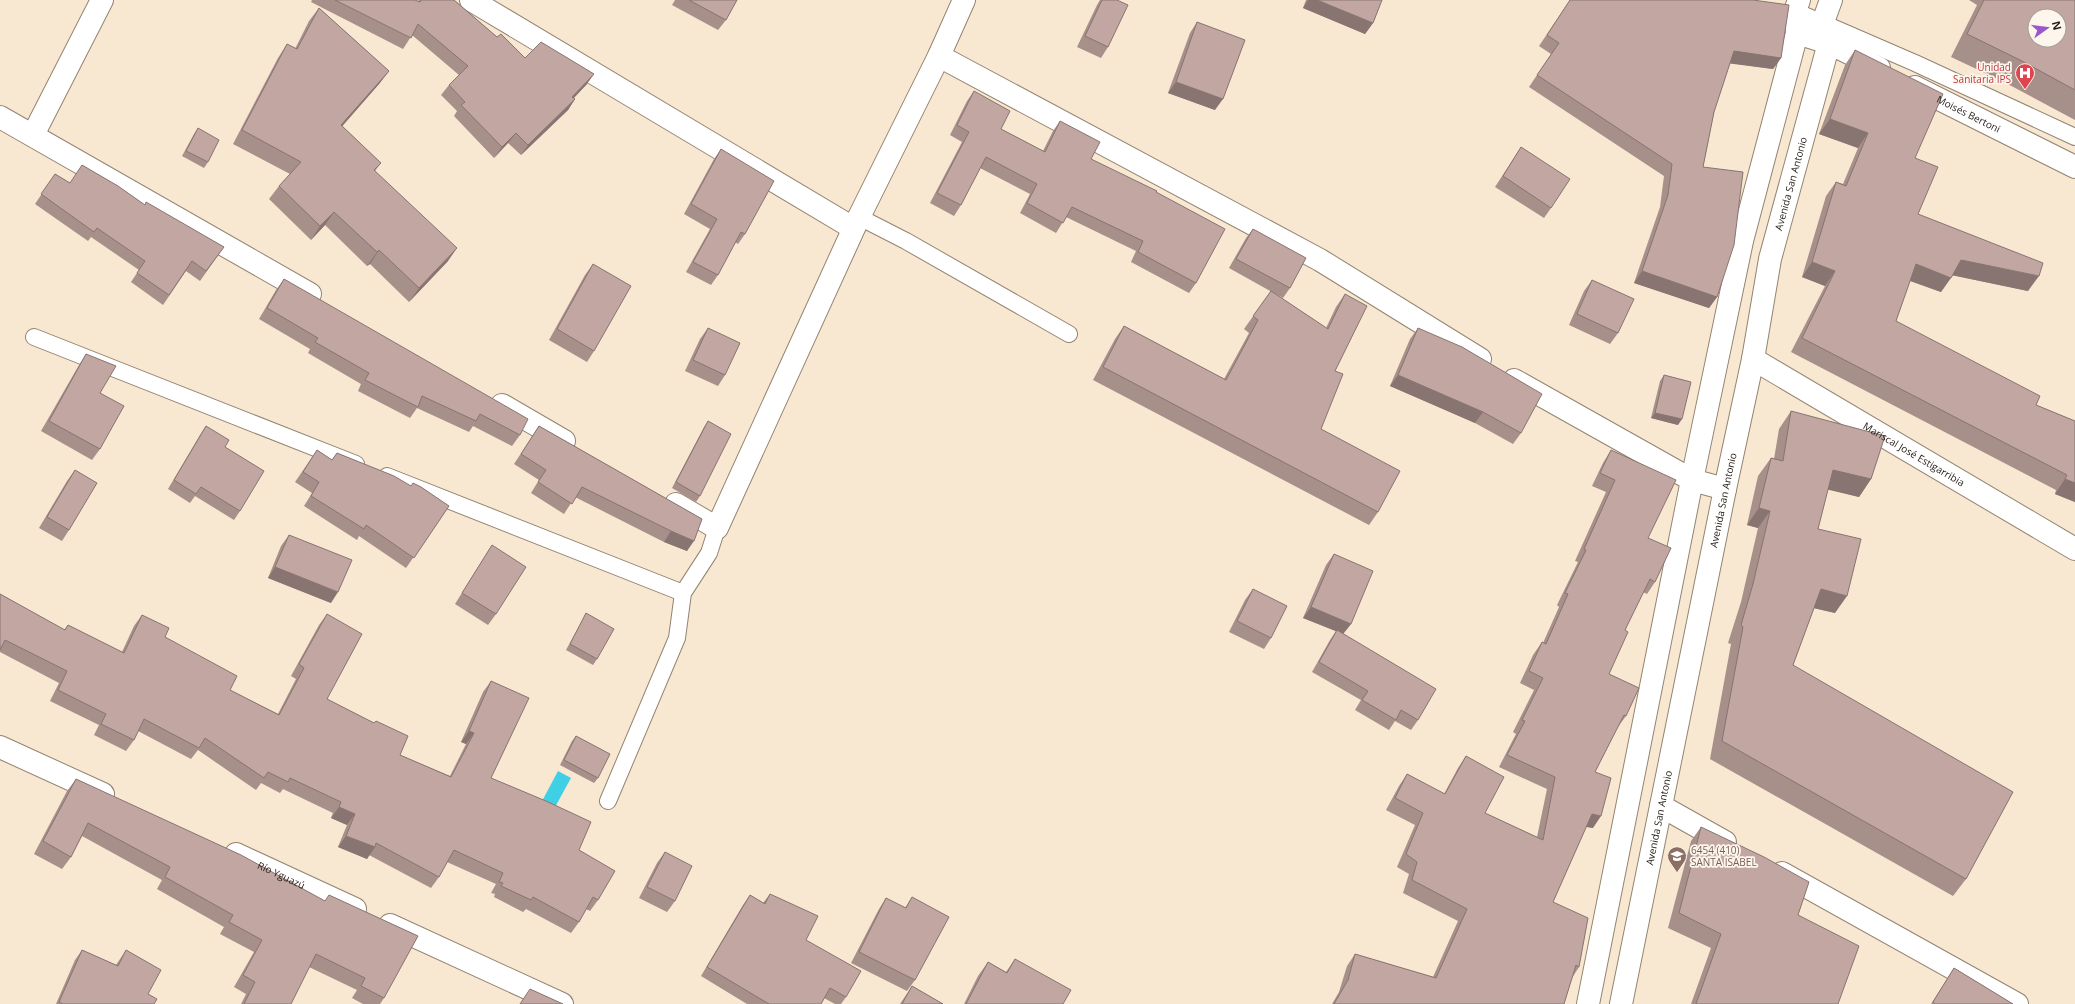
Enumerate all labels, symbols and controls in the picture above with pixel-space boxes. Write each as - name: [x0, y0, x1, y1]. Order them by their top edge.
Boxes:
- north arrow: [2027, 8, 2067, 48]
- text: N: [2049, 19, 2066, 32]
- place label: Unidad Sanitaria IPS: [1953, 60, 2011, 86]
- hospital icon: Unidad Sanitaria IPS: [2014, 62, 2036, 90]
- street label: Moisés Bertoni: [1934, 92, 2003, 136]
- street label: Avenida San Antonio: [1771, 135, 1810, 232]
- street label: Mariscal José Estigarribia: [1861, 419, 1967, 489]
- street label: Avenida San Antonio: [1706, 452, 1740, 549]
- street label: Avenida San Antonio: [1642, 769, 1675, 866]
- place label: 6454 (410) SANTA ISABEL: [1691, 843, 1757, 869]
- school or university icon: 6454 (410) SANTA ISABEL: [1666, 845, 1688, 873]
- street label: Río Yguazú: [255, 858, 307, 892]

